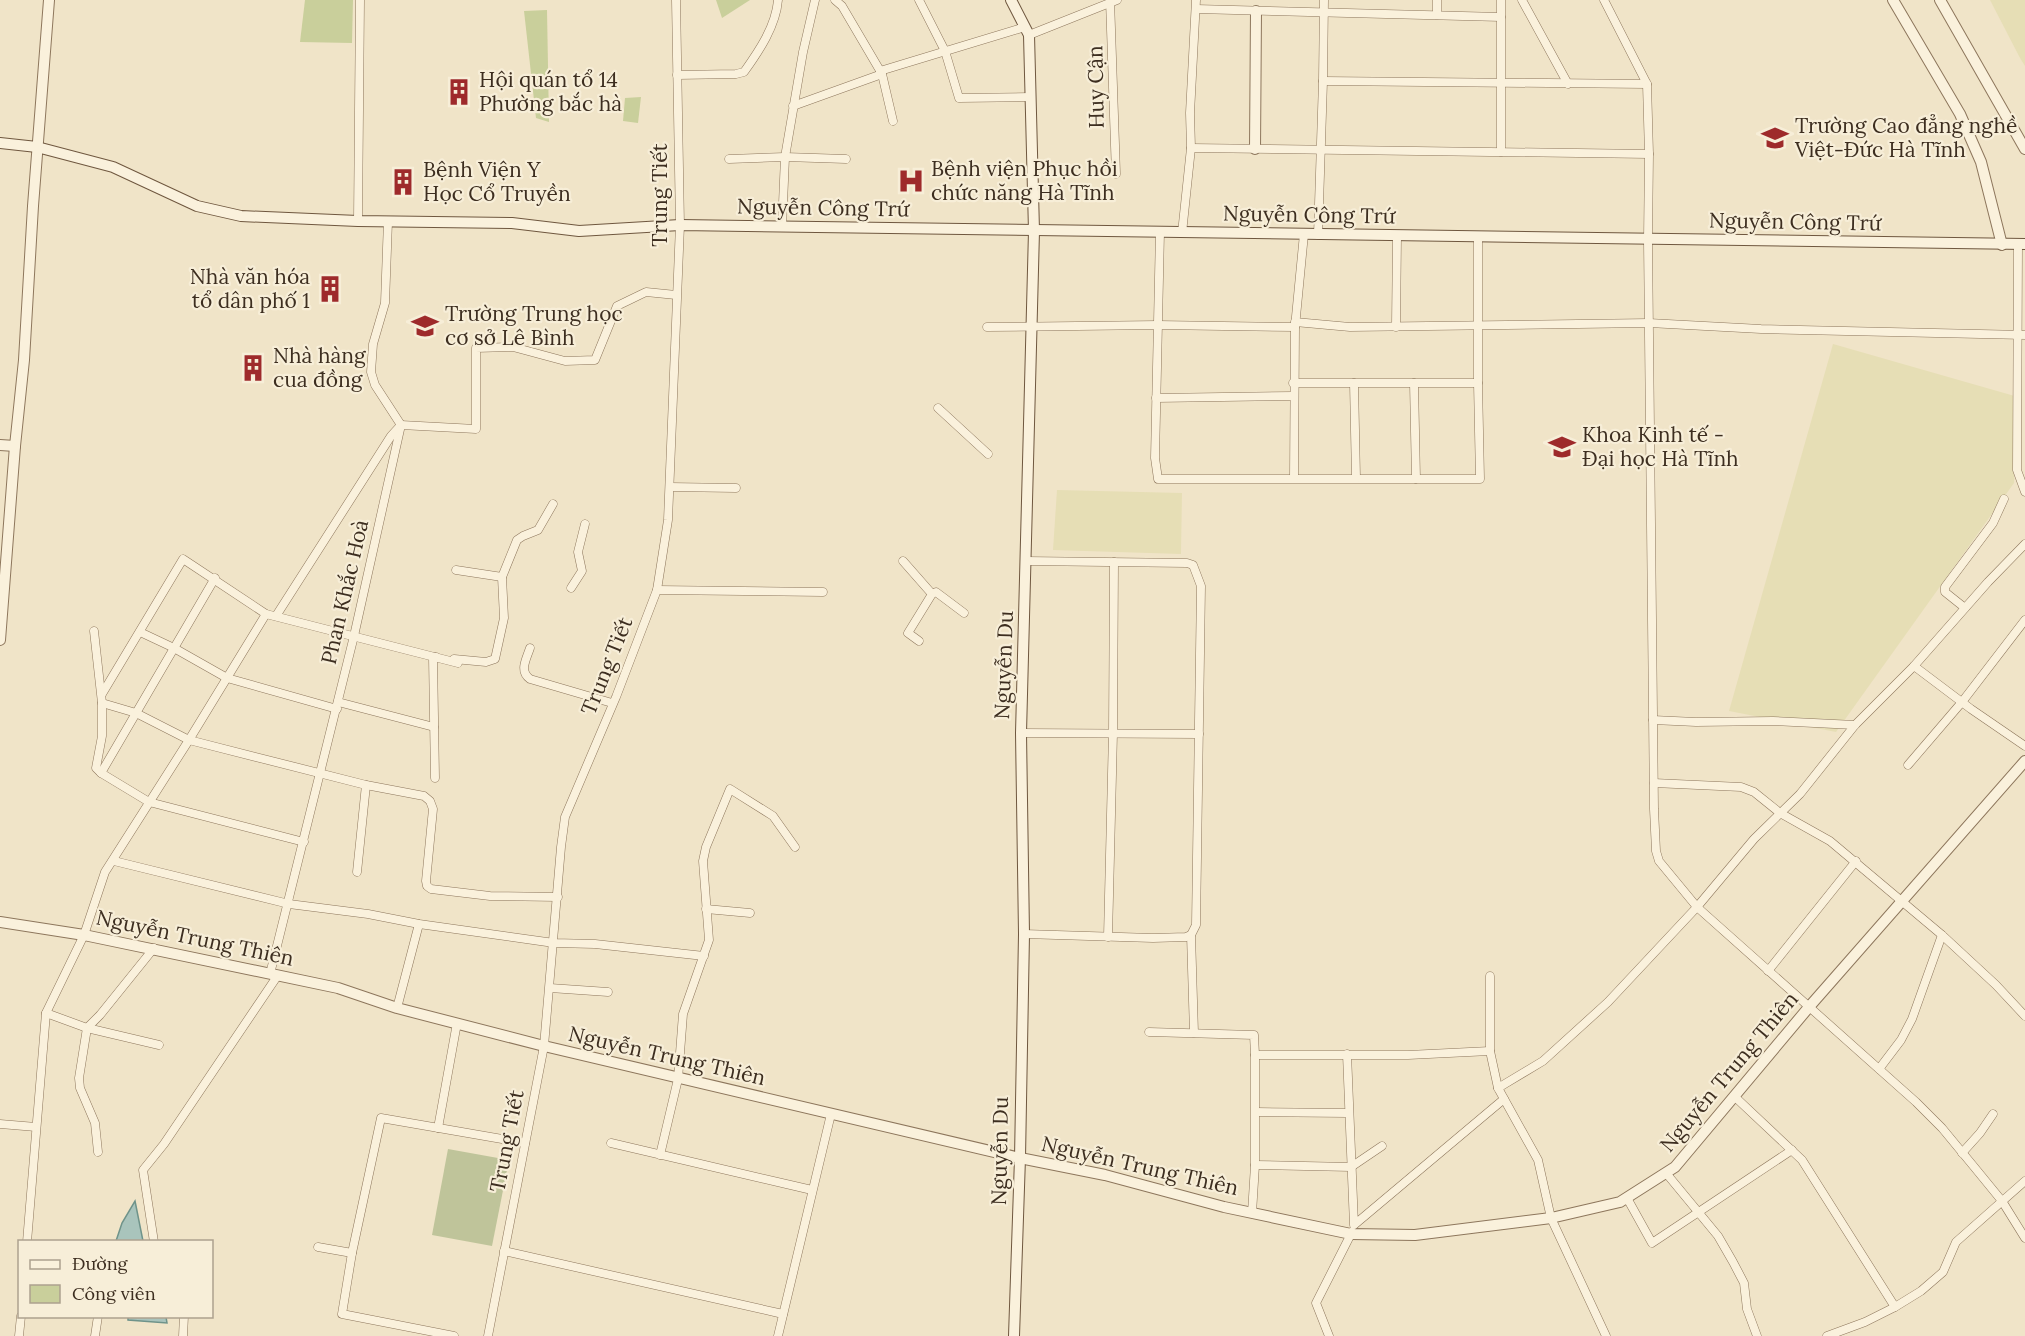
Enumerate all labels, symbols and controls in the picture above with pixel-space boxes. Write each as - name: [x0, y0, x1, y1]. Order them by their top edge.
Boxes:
- street label: Huy Cận: [1081, 45, 1110, 129]
- place label: Hội quán tổ 14 Phường bắc hà: [479, 66, 622, 117]
- building icon: Hội quán tổ 14 Phường bắc hà: [444, 77, 474, 107]
- place label: Trường Cao đẳng nghề Việt-Đức Hà Tĩnh: [1794, 112, 2017, 163]
- school or university icon: Trường Cao đẳng nghề Việt-Đức Hà Tĩnh: [1760, 123, 1790, 153]
- street label: Trung Tiết: [646, 142, 673, 247]
- place label: Bệnh viện Phục hồi chức năng Hà Tĩnh: [931, 155, 1118, 206]
- place label: Bệnh Viện Y Học Cổ Truyền: [423, 156, 571, 207]
- hospital icon: Bệnh viện Phục hồi chức năng Hà Tĩnh: [896, 166, 926, 196]
- building icon: Bệnh Viện Y Học Cổ Truyền: [388, 167, 418, 197]
- street label: Nguyễn Công Trứ: [737, 192, 911, 223]
- street label: Nguyễn Công Trứ: [1223, 199, 1397, 230]
- street label: Nguyễn Công Trứ: [1709, 206, 1883, 237]
- place label: Nhà văn hóa tổ dân phố 1: [190, 263, 310, 314]
- building icon: Nhà văn hóa tổ dân phố 1: [315, 274, 345, 304]
- place label: Trường Trung học cơ sở Lê Bình: [445, 300, 623, 351]
- school or university icon: Trường Trung học cơ sở Lê Bình: [410, 311, 440, 341]
- place label: Nhà hàng cua đồng: [273, 342, 366, 393]
- building icon: Nhà hàng cua đồng: [238, 353, 268, 383]
- place label: Khoa Kinh tế - Đại học Hà Tĩnh: [1582, 421, 1739, 472]
- school or university icon: Khoa Kinh tế - Đại học Hà Tĩnh: [1547, 432, 1577, 462]
- street label: Phan Khắc Hoà: [315, 517, 374, 667]
- street label: Nguyễn Du: [988, 610, 1019, 720]
- street label: Trung Tiết: [575, 612, 639, 719]
- street label: Nguyễn Trung Thiên: [94, 903, 297, 972]
- street label: Nguyễn Trung Thiên: [1654, 986, 1804, 1157]
- street label: Nguyễn Trung Thiên: [566, 1020, 768, 1091]
- street label: Trung Tiết: [483, 1087, 530, 1194]
- street label: Nguyễn Du: [985, 1096, 1014, 1206]
- street label: Nguyễn Trung Thiên: [1039, 1130, 1241, 1201]
- legend: [18, 1240, 213, 1318]
- text: Đường: [72, 1252, 129, 1275]
- text: Công viên: [72, 1282, 156, 1305]

